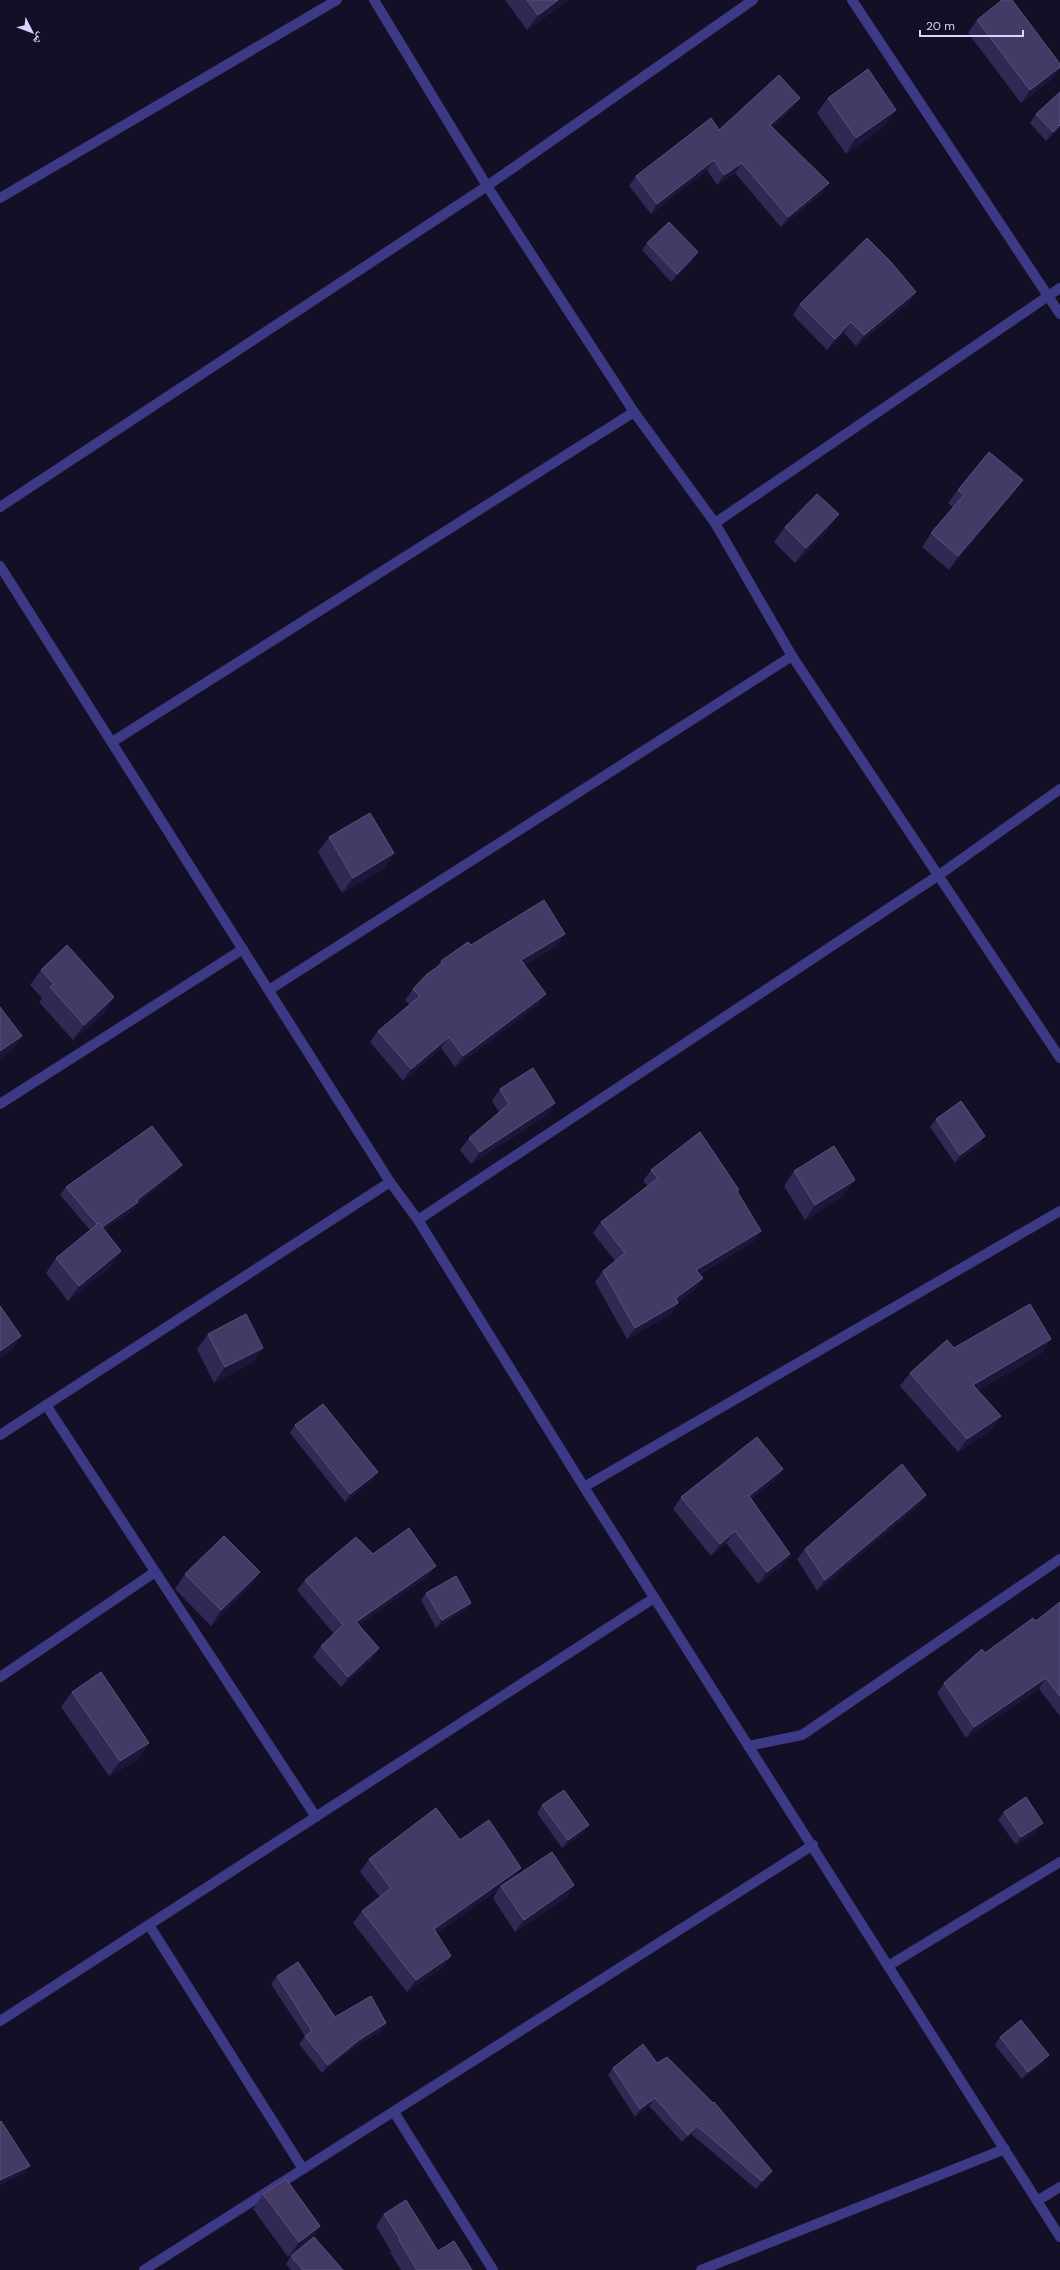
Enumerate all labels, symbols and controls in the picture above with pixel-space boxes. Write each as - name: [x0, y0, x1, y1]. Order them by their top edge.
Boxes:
- north arrow: [12, 12, 52, 52]
- scale bar: [920, 12, 1023, 38]
- text: 20 m: [926, 18, 955, 34]
- text: ش: [29, 29, 49, 48]

